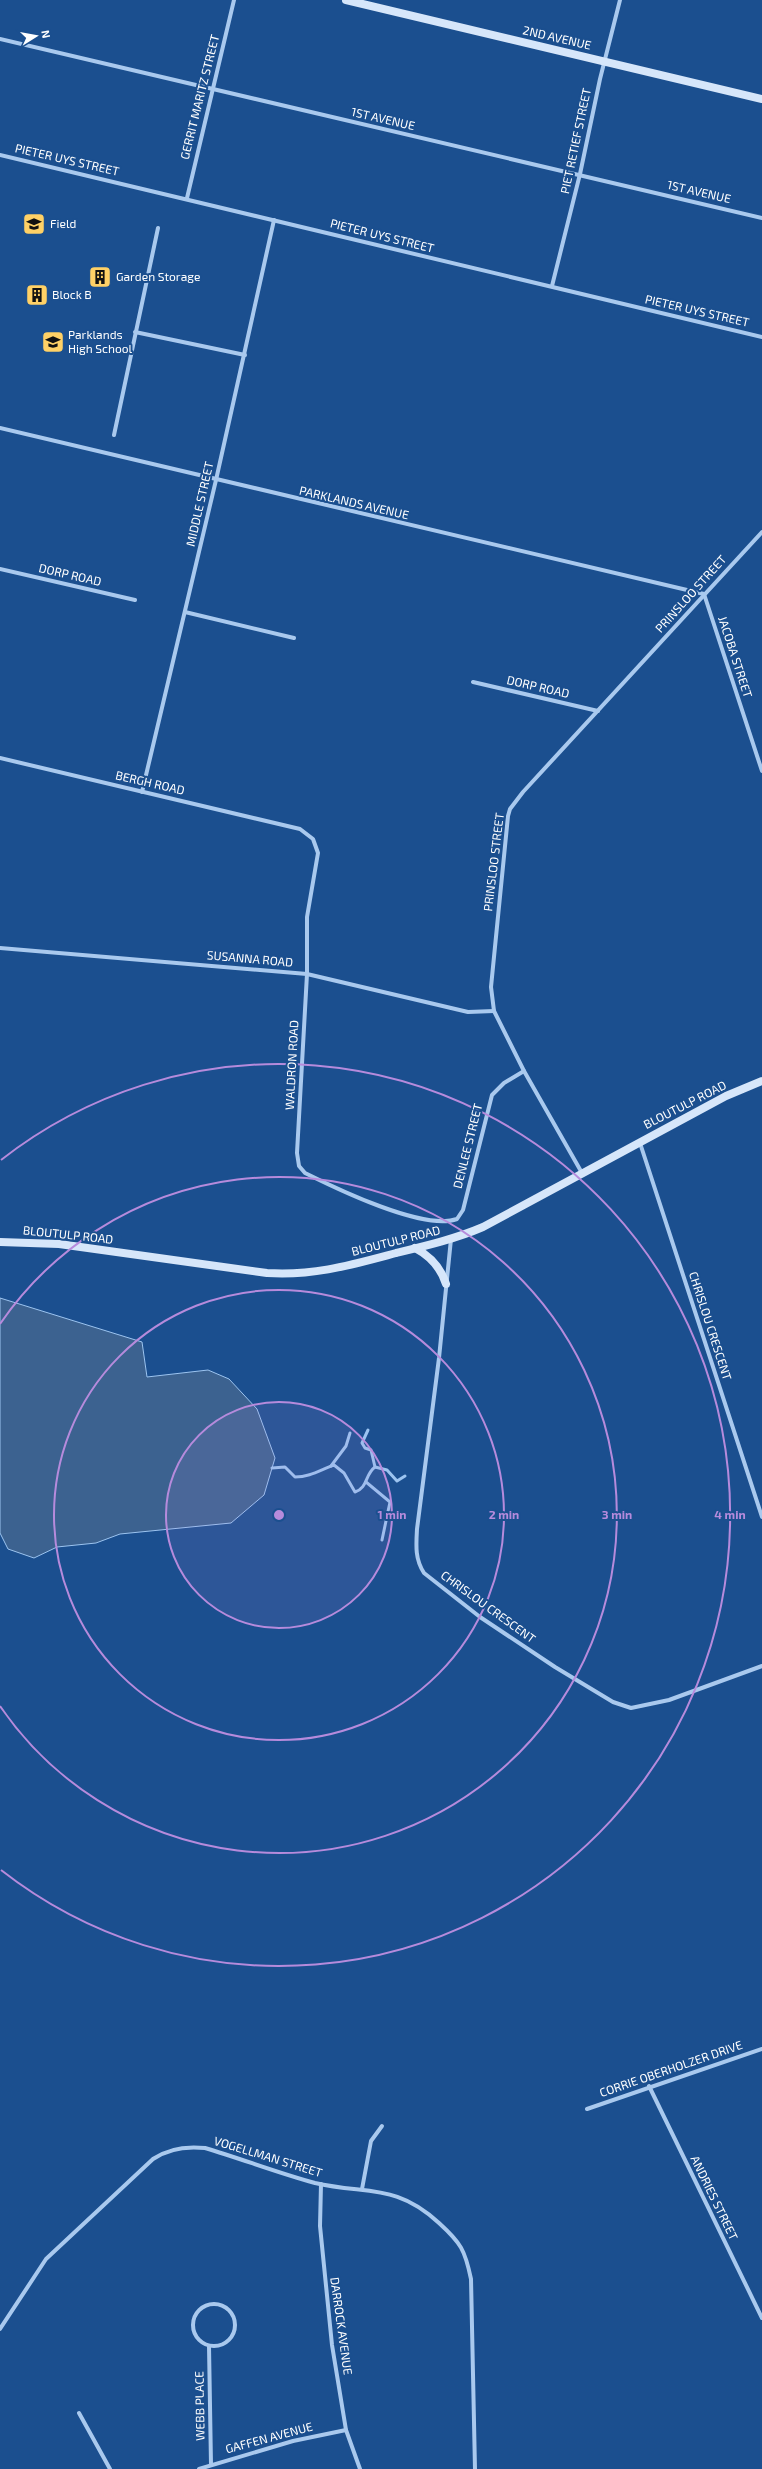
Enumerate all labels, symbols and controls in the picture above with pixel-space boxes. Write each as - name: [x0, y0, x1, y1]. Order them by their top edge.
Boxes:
- north arrow: [16, 16, 56, 56]
- street label: 2ND AVENUE: [522, 22, 593, 52]
- text: N: [39, 29, 53, 39]
- street label: GERRIT MARITZ STREET: [177, 33, 221, 161]
- street label: PIET RETIEF STREET: [557, 87, 593, 195]
- street label: 1ST AVENUE: [350, 104, 417, 132]
- street label: PIETER UYS STREET: [14, 140, 121, 178]
- street label: 1ST AVENUE: [666, 177, 733, 205]
- school or university icon: Field: [21, 211, 47, 237]
- street label: PIETER UYS STREET: [329, 215, 436, 255]
- place label: Field: [50, 216, 76, 230]
- building icon: Garden Storage: [87, 264, 113, 290]
- place label: Garden Storage: [116, 269, 200, 283]
- building icon: Block B: [24, 282, 50, 308]
- place label: Block B: [52, 287, 92, 301]
- street label: PIETER UYS STREET: [644, 291, 751, 329]
- place label: Parklands High School: [68, 327, 133, 355]
- school or university icon: Parklands High School: [40, 329, 66, 355]
- street label: MIDDLE STREET: [182, 460, 216, 548]
- street label: PARKLANDS AVENUE: [298, 483, 411, 522]
- street label: PRINSLOO STREET: [652, 552, 729, 635]
- street label: DORP ROAD: [38, 560, 103, 588]
- street label: JACOBA STREET: [716, 614, 756, 699]
- street label: DORP ROAD: [506, 672, 571, 700]
- street label: BERGH ROAD: [114, 767, 186, 797]
- street label: PRINSLOO STREET: [480, 812, 506, 912]
- street label: SUSANNA ROAD: [206, 947, 294, 969]
- street label: WALDRON ROAD: [282, 1020, 300, 1110]
- street label: BLOUTULP ROAD: [641, 1077, 728, 1131]
- street label: DENLEE STREET: [450, 1102, 484, 1190]
- street label: BLOUTULP ROAD: [22, 1222, 114, 1246]
- street label: BLOUTULP ROAD: [350, 1222, 442, 1258]
- street label: CHRISLOU CRESCENT: [687, 1270, 735, 1382]
- text: 1 min: [378, 1507, 406, 1521]
- text: 2 min: [489, 1507, 519, 1521]
- text: 3 min: [602, 1507, 632, 1521]
- text: 4 min: [714, 1507, 746, 1521]
- centre of rings: [272, 1508, 286, 1522]
- street label: CHRISLOU CRESCENT: [439, 1567, 539, 1645]
- street label: CORRIE OBERHOLZER DRIVE: [597, 2037, 744, 2099]
- street label: VOGELLMAN STREET: [212, 2133, 324, 2179]
- street label: ANDRIES STREET: [688, 2153, 741, 2242]
- street label: DARROCK AVENUE: [328, 2276, 356, 2376]
- street label: WEBB PLACE: [191, 2371, 207, 2441]
- street label: GAFFEN AVENUE: [224, 2419, 314, 2455]

